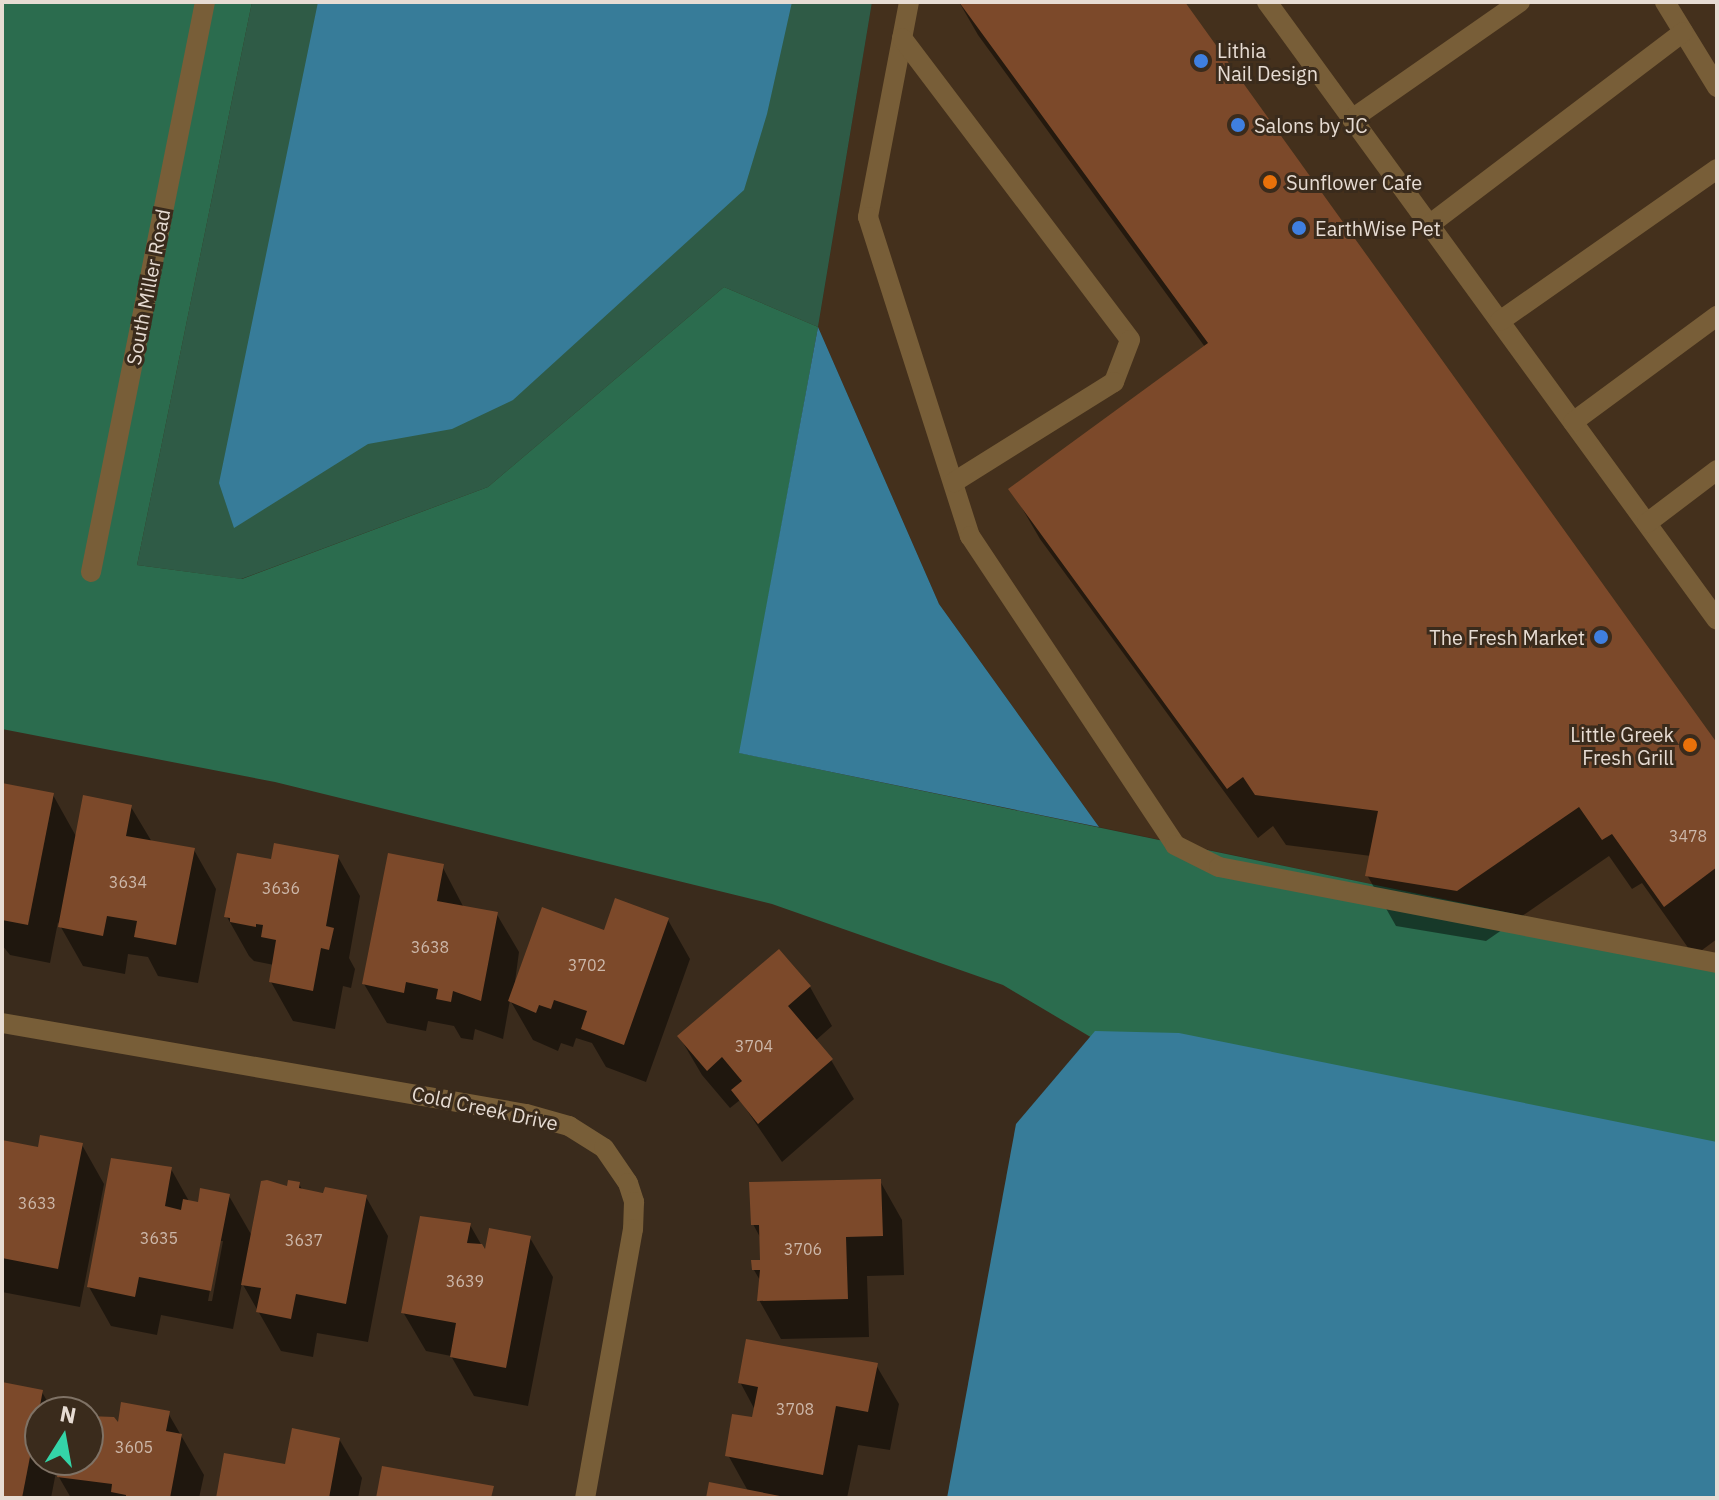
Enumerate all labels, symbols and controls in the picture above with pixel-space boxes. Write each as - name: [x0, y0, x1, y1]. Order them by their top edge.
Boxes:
- place label: Lithia Nail Design: [1217, 38, 1318, 85]
- marker: Lithia Nail Design: [1192, 52, 1210, 70]
- place label: Salons by JC: [1254, 113, 1368, 137]
- marker: Salons by JC: [1229, 116, 1247, 134]
- place label: Sunflower Cafe: [1286, 170, 1422, 194]
- marker: Sunflower Cafe: [1261, 173, 1279, 191]
- street label: South Miller Road: [121, 207, 175, 367]
- place label: EarthWise Pet: [1315, 216, 1441, 240]
- marker: EarthWise Pet: [1290, 219, 1308, 237]
- place label: The Fresh Market: [1429, 625, 1585, 649]
- marker: The Fresh Market: [1592, 628, 1610, 646]
- place label: Little Greek Fresh Grill: [1570, 722, 1674, 769]
- marker: Little Greek Fresh Grill: [1681, 736, 1699, 754]
- house number: 3478: [1669, 826, 1707, 846]
- house number: 3634: [109, 872, 147, 892]
- house number: 3636: [262, 878, 300, 898]
- house number: 3638: [411, 937, 449, 957]
- house number: 3702: [568, 955, 606, 975]
- house number: 3704: [735, 1036, 773, 1056]
- street label: Cold Creek Drive: [410, 1081, 560, 1135]
- house number: 3633: [18, 1193, 56, 1213]
- house number: 3635: [140, 1228, 178, 1248]
- house number: 3637: [285, 1230, 323, 1250]
- house number: 3706: [784, 1239, 822, 1259]
- house number: 3639: [446, 1271, 484, 1291]
- north arrow: [24, 1396, 104, 1476]
- text: N: [58, 1398, 79, 1430]
- house number: 3708: [776, 1399, 814, 1419]
- house number: 3605: [115, 1437, 153, 1457]

